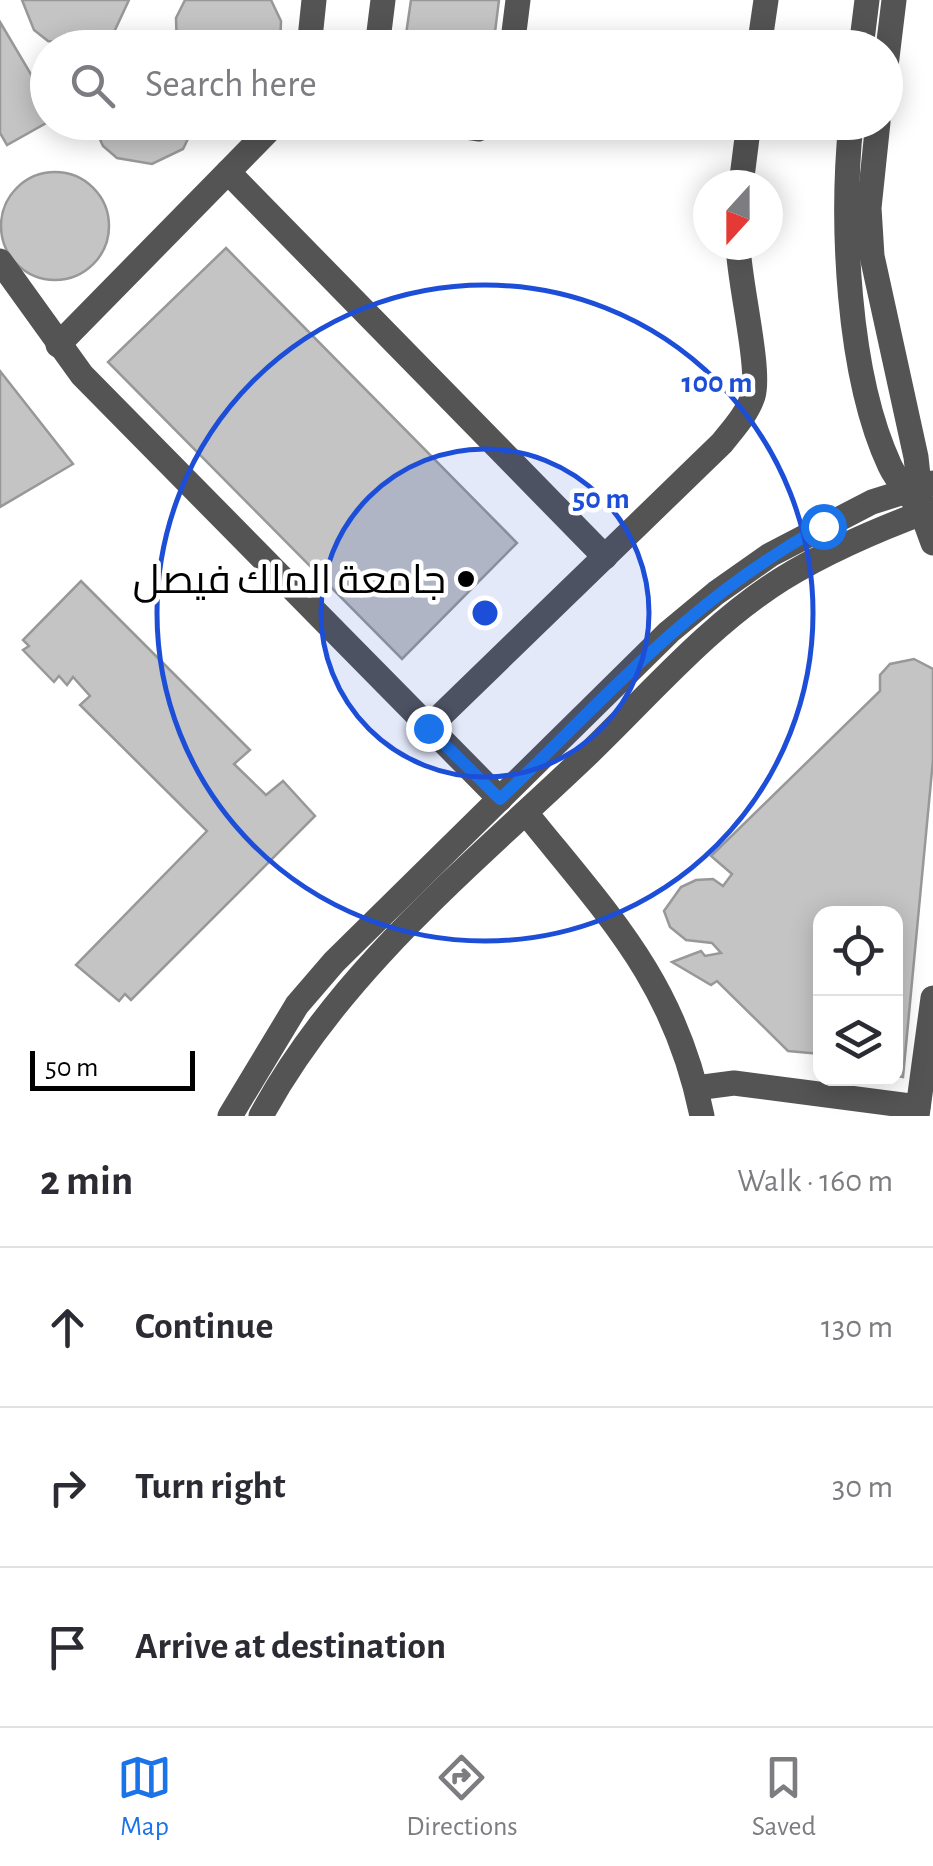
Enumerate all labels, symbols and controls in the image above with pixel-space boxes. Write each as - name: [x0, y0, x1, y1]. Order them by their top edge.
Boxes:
- search box: [30, 30, 903, 140]
- icon: search: [65, 58, 120, 113]
- text: Search here: [145, 66, 317, 104]
- north arrow: [693, 170, 783, 260]
- text: 100 m: [682, 368, 752, 398]
- text: 50 m: [572, 484, 630, 514]
- route start: [801, 504, 847, 550]
- place label: جامعة الملك فيصل: [133, 561, 446, 603]
- marker: جامعة الملك فيصل: [455, 568, 477, 590]
- centre of rings: [467, 595, 503, 631]
- route end: [406, 706, 452, 752]
- map controls: [813, 906, 903, 1086]
- button: locate: [813, 906, 903, 996]
- button: layers: [813, 996, 903, 1086]
- scale bar: [30, 1046, 195, 1090]
- text: 50 m: [45, 1054, 99, 1082]
- text: 2 min: [40, 1160, 133, 1202]
- text: Walk · 160 m: [737, 1165, 893, 1197]
- icon: ahead: [40, 1300, 95, 1355]
- text: Continue: [135, 1308, 273, 1346]
- text: 130 m: [821, 1311, 893, 1343]
- icon: right: [40, 1460, 95, 1515]
- text: Turn right: [135, 1468, 285, 1506]
- text: 30 m: [832, 1471, 893, 1503]
- icon: arrive: [40, 1620, 95, 1675]
- text: Arrive at destination: [135, 1628, 446, 1666]
- tab: Map: [117, 1750, 172, 1844]
- tab: Directions: [406, 1750, 518, 1844]
- tab: Saved: [752, 1750, 816, 1844]

